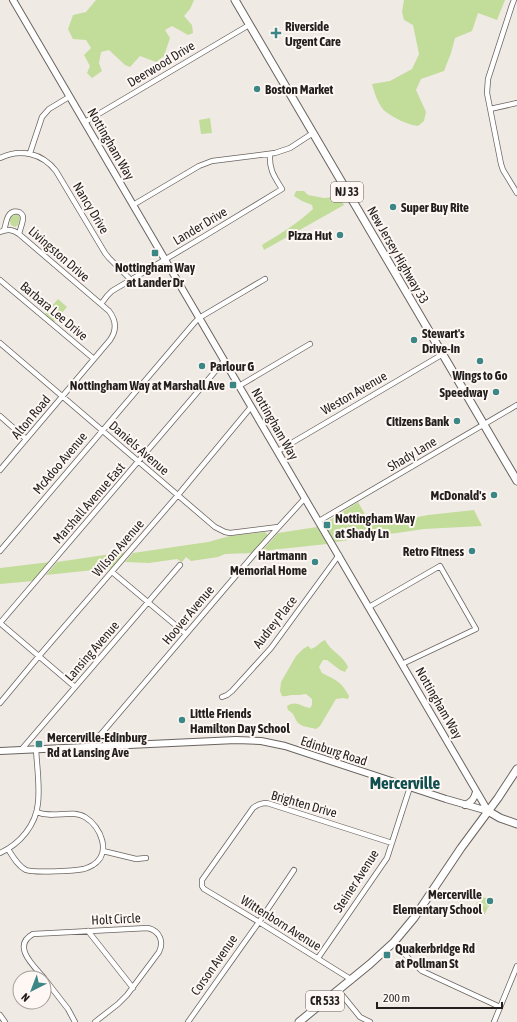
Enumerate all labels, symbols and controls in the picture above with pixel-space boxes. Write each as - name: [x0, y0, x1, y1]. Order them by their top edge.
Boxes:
- place label: Riverside Urgent Care: [285, 19, 341, 49]
- marker: Riverside Urgent Care: [270, 27, 282, 39]
- street label: Deerwood Drive: [125, 38, 197, 90]
- place label: Boston Market: [265, 82, 334, 97]
- marker: Boston Market: [252, 84, 262, 94]
- street label: Nottingham Way: [84, 106, 138, 183]
- street label: Nancy Drive: [70, 180, 112, 236]
- road number: NJ 33: [331, 182, 363, 202]
- place label: Super Buy Rite: [401, 200, 469, 215]
- marker: Super Buy Rite: [388, 202, 398, 212]
- street label: Lander Drive: [170, 204, 230, 248]
- street label: New Jersey Highway 33: [364, 204, 432, 306]
- street label: Livingston Drive: [25, 223, 93, 285]
- place label: Pizza Hut: [288, 228, 332, 243]
- marker: Pizza Hut: [335, 230, 345, 240]
- marker: Nottingham Way at Lander Dr: [150, 248, 160, 258]
- place label: Nottingham Way at Lander Dr: [115, 260, 196, 290]
- street label: Barbara Lee Drive: [17, 278, 91, 344]
- place label: Stewart's Drive-In: [422, 326, 465, 356]
- marker: Stewart's Drive-In: [409, 335, 419, 345]
- marker: Wings to Go: [475, 356, 485, 366]
- place label: Parlour G: [210, 359, 254, 374]
- marker: Parlour G: [197, 361, 207, 371]
- street label: Weston Avenue: [318, 368, 390, 418]
- place label: Wings to Go: [451, 368, 508, 383]
- place label: Nottingham Way at Marshall Ave: [70, 378, 225, 393]
- marker: Nottingham Way at Marshall Ave: [228, 380, 238, 390]
- place label: Speedway: [440, 385, 489, 400]
- street label: Nottingham Way: [248, 386, 302, 463]
- marker: Speedway: [491, 387, 501, 397]
- street label: Alton Road: [8, 392, 54, 442]
- place label: Citizens Bank: [386, 414, 449, 429]
- marker: Citizens Bank: [452, 416, 462, 426]
- street label: Daniels Avenue: [106, 418, 172, 478]
- street label: McAdoo Avenue: [30, 429, 90, 497]
- street label: Shady Lane: [385, 434, 439, 474]
- street label: Marshall Avenue East: [50, 459, 128, 546]
- place label: McDonald's: [431, 488, 486, 503]
- marker: McDonald's: [489, 490, 499, 500]
- place label: Nottingham Way at Shady Ln: [335, 511, 416, 541]
- street label: Wilson Avenue: [89, 516, 147, 580]
- marker: Nottingham Way at Shady Ln: [322, 520, 332, 530]
- place label: Retro Fitness: [403, 544, 464, 559]
- marker: Retro Fitness: [467, 546, 477, 556]
- place label: Hartmann Memorial Home: [230, 548, 307, 578]
- marker: Hartmann Memorial Home: [310, 557, 320, 567]
- street label: Hoover Avenue: [159, 582, 217, 648]
- street label: Audrey Place: [250, 593, 300, 651]
- street label: Lansing Avenue: [62, 618, 122, 684]
- street label: Nottingham Way: [412, 665, 466, 742]
- place label: Little Friends Hamilton Day School: [190, 706, 290, 736]
- marker: Little Friends Hamilton Day School: [177, 715, 187, 725]
- place label: Mercerville-Edinburg Rd at Lansing Ave: [47, 730, 147, 760]
- street label: Edinburg Road: [299, 733, 369, 769]
- marker: Mercerville-Edinburg Rd at Lansing Ave: [34, 739, 44, 749]
- district label: Mercerville: [370, 773, 441, 793]
- street label: Brighten Drive: [269, 787, 339, 821]
- street label: Steiner Avenue: [330, 847, 382, 915]
- place label: Mercerville Elementary School: [393, 887, 483, 917]
- street label: Wittenborn Avenue: [238, 892, 324, 954]
- marker: Mercerville Elementary School: [485, 896, 495, 906]
- street label: Holt Circle: [91, 910, 141, 928]
- street label: Corson Avenue: [188, 932, 240, 998]
- place label: Quakerbridge Rd at Pollman St: [395, 941, 475, 971]
- marker: Quakerbridge Rd at Pollman St: [382, 950, 392, 960]
- north arrow: [12, 970, 52, 1010]
- scale bar: [377, 984, 502, 1010]
- text: N: [19, 991, 32, 1004]
- road number: CR 533: [306, 991, 344, 1011]
- text: 200 m: [383, 991, 410, 1005]

